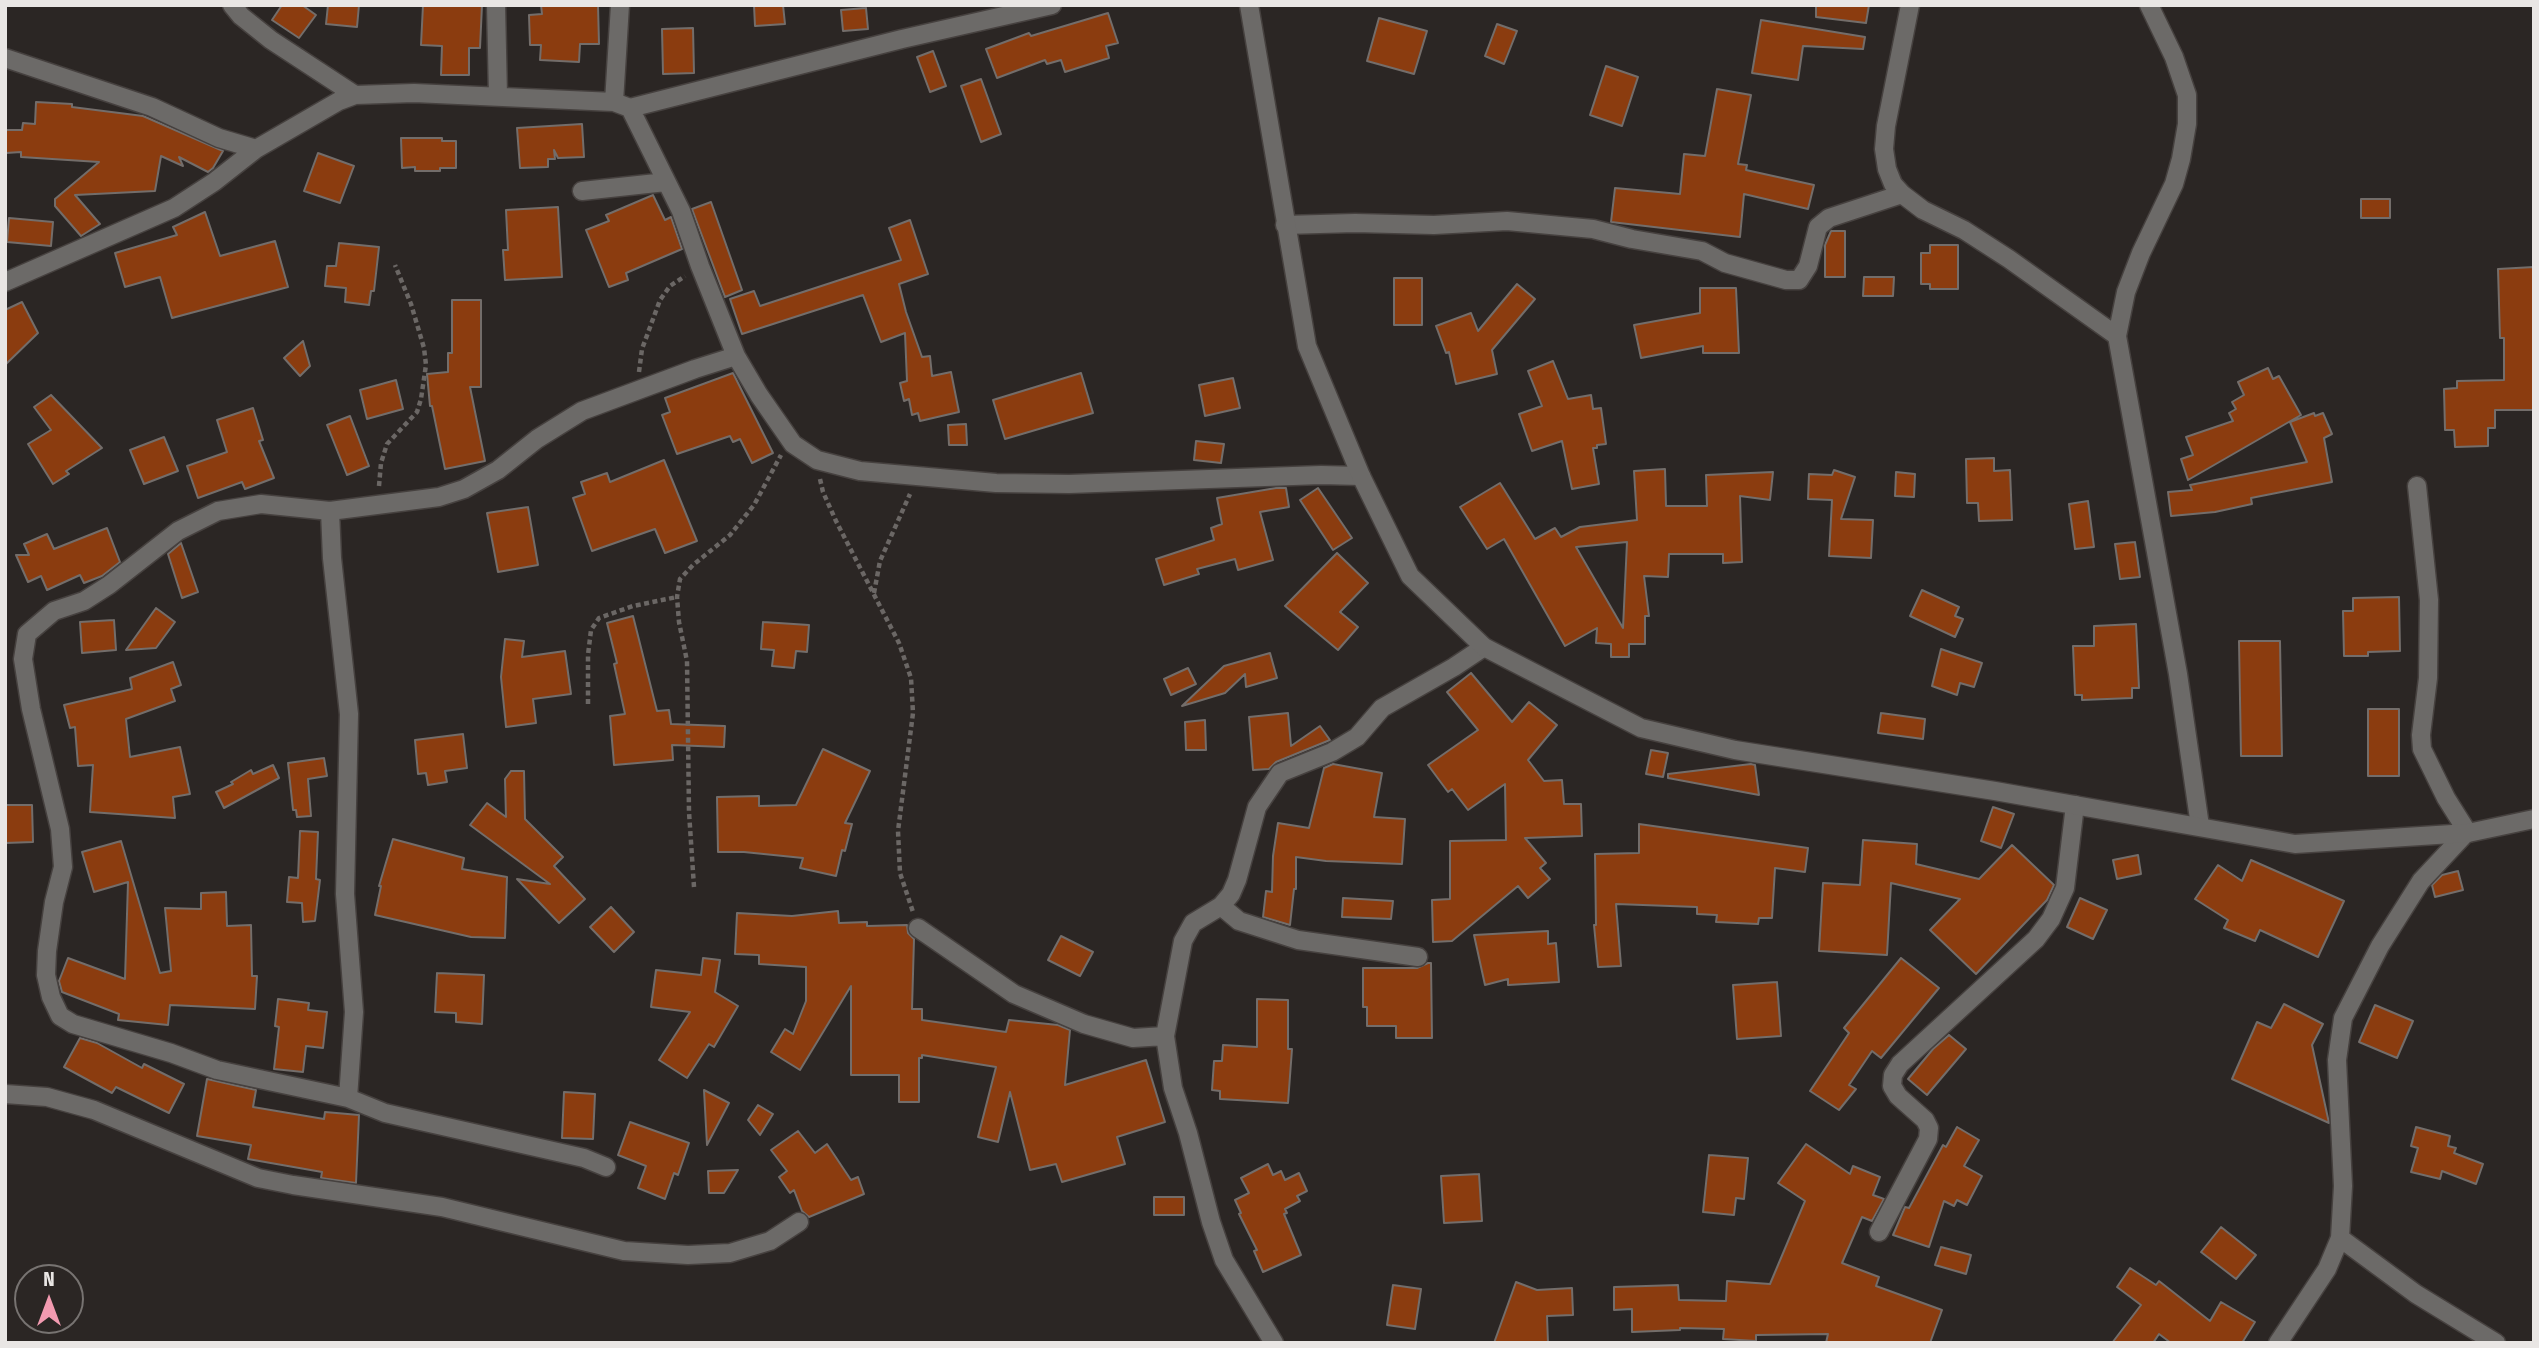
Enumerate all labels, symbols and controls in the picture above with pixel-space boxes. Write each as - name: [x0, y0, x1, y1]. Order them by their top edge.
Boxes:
- north arrow: [14, 1264, 84, 1334]
- text: N: [43, 1268, 55, 1291]

